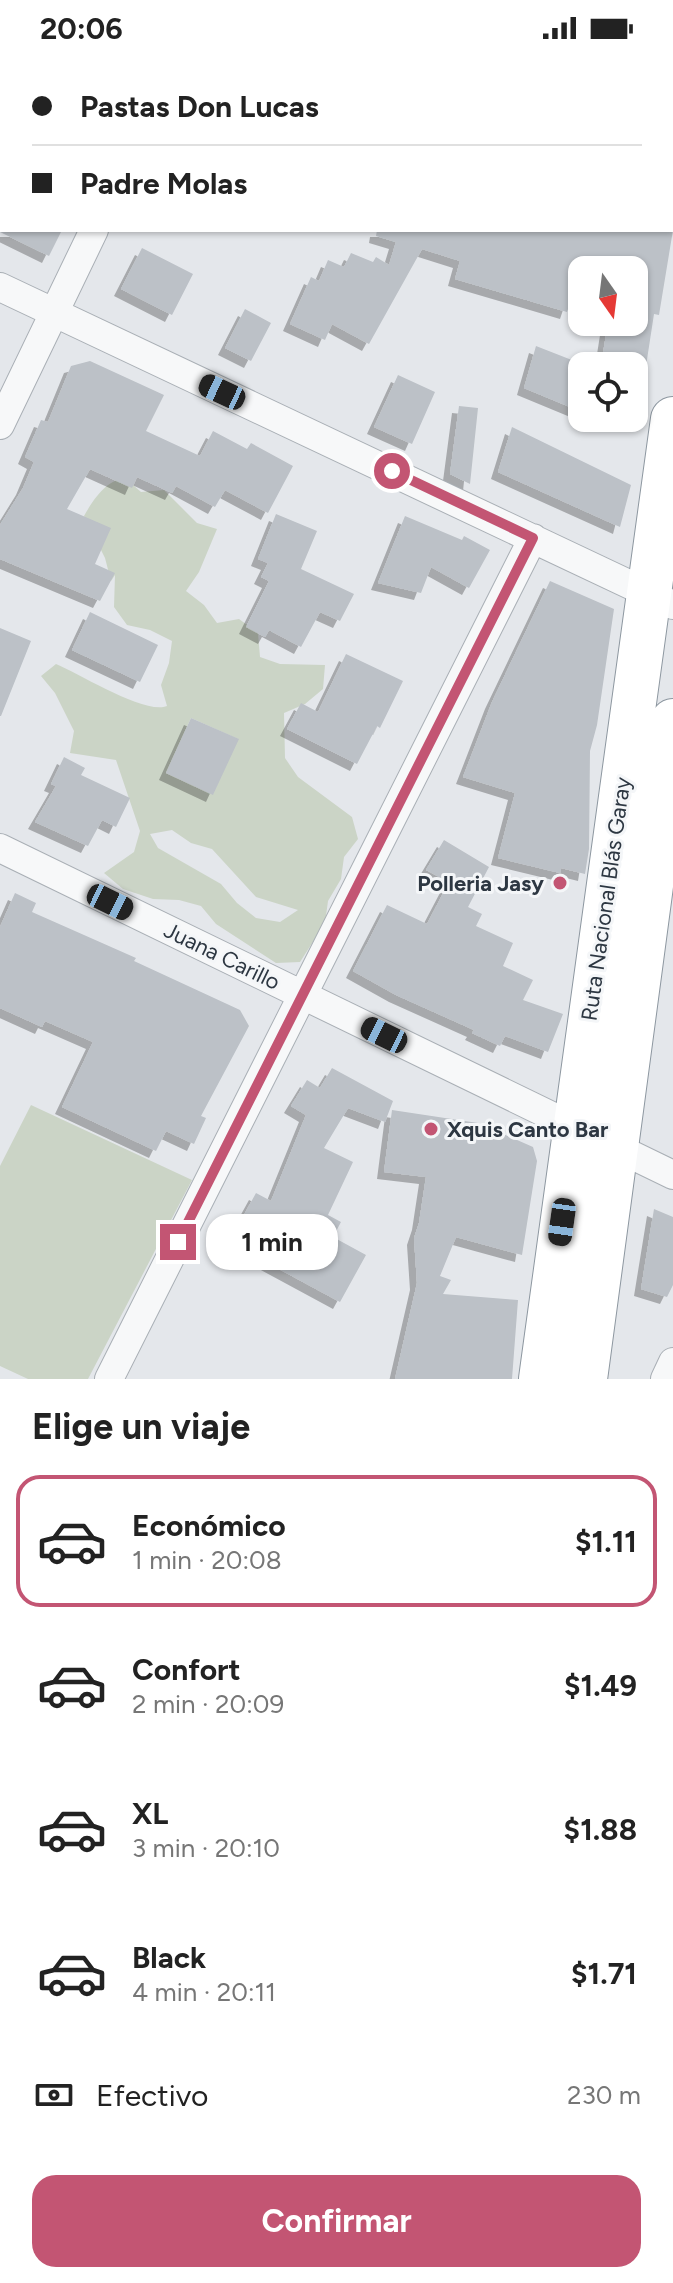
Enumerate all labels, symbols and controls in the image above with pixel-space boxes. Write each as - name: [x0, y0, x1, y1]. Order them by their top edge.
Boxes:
- text: 20:06: [40, 10, 123, 47]
- text: Pastas Don Lucas: [80, 88, 319, 125]
- text: Padre Molas: [80, 165, 247, 202]
- north arrow: [568, 256, 648, 336]
- map controls: [568, 256, 648, 432]
- button: locate: [568, 352, 648, 432]
- car: [195, 371, 249, 413]
- route start: [374, 453, 410, 489]
- street label: Ruta Nacional Blás Garay: [576, 775, 637, 1023]
- place label: Polleria Jasy: [417, 870, 544, 897]
- marker: Polleria Jasy: [551, 874, 569, 892]
- car: [83, 881, 137, 923]
- street label: Juana Carillo: [160, 916, 284, 996]
- car: [357, 1014, 411, 1056]
- place label: Xquis Canto Bar: [447, 1116, 609, 1143]
- marker: Xquis Canto Bar: [422, 1120, 440, 1138]
- car: [547, 1197, 577, 1247]
- callout: 1 min: [206, 1214, 338, 1270]
- route end: [160, 1224, 196, 1260]
- text: 1 min: [241, 1226, 303, 1258]
- text: Elige un viaje: [32, 1405, 250, 1448]
- icon: car: [36, 1505, 108, 1577]
- text: Económico: [132, 1507, 286, 1544]
- text: $1.11: [575, 1523, 637, 1560]
- text: 1 min · 20:08: [132, 1544, 282, 1576]
- icon: car: [36, 1649, 108, 1721]
- text: Confort: [132, 1651, 241, 1688]
- text: $1.49: [564, 1667, 637, 1704]
- text: 2 min · 20:09: [132, 1688, 284, 1720]
- icon: car: [36, 1793, 108, 1865]
- text: XL: [132, 1795, 168, 1832]
- text: $1.88: [564, 1811, 637, 1848]
- text: 3 min · 20:10: [132, 1832, 280, 1864]
- icon: car: [36, 1937, 108, 2009]
- text: Black: [132, 1939, 206, 1976]
- text: $1.71: [571, 1955, 637, 1992]
- text: 4 min · 20:11: [132, 1976, 276, 2008]
- icon: cash: [32, 2073, 76, 2117]
- text: Efectivo: [96, 2077, 208, 2114]
- text: 230 m: [567, 2079, 641, 2111]
- button: Confirmar: [32, 2175, 641, 2267]

